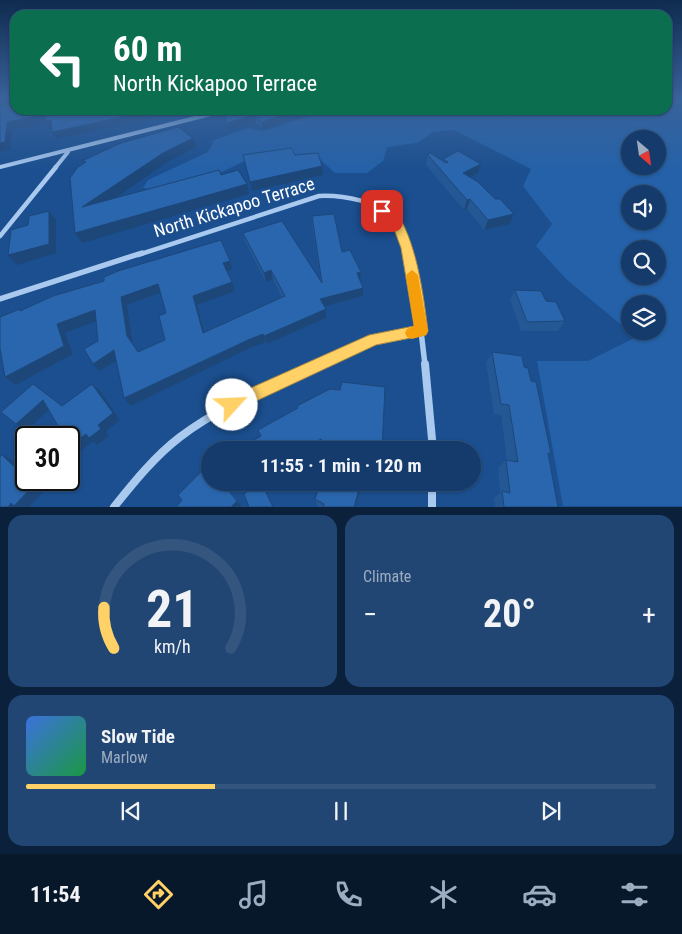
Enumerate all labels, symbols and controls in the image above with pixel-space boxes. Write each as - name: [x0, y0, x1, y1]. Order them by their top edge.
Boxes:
- text: 60 m: [113, 29, 182, 70]
- icon: left: [30, 30, 95, 95]
- text: North Kickapoo Terrace: [113, 71, 317, 96]
- north arrow: [621, 130, 666, 175]
- map controls: [621, 130, 666, 340]
- street label: North Kickapoo Terrace: [151, 173, 317, 241]
- button: sound: [621, 185, 666, 230]
- pin: [361, 190, 403, 232]
- icon: arrive: [368, 197, 396, 225]
- button: search: [621, 240, 666, 285]
- button: layers: [621, 295, 666, 340]
- position arrow: [205, 378, 257, 430]
- speed limit sign: 30: [15, 426, 80, 491]
- text: 11:55 · 1 min · 120 m: [260, 454, 422, 477]
- text: Climate: [363, 567, 411, 586]
- text: 21: [146, 579, 199, 640]
- text: 20°: [483, 592, 536, 636]
- text: −: [363, 598, 377, 631]
- text: +: [642, 598, 656, 631]
- text: km/h: [154, 636, 191, 657]
- text: Slow Tide: [101, 725, 175, 748]
- text: Marlow: [101, 748, 148, 767]
- icon: previous: [117, 797, 145, 825]
- icon: pause: [327, 797, 355, 825]
- icon: next: [537, 797, 565, 825]
- icon: directions: [141, 877, 176, 912]
- icon: music: [236, 877, 271, 912]
- icon: phone: [331, 877, 366, 912]
- icon: climate: [426, 877, 461, 912]
- icon: car: [522, 877, 557, 912]
- icon: filters: [617, 877, 652, 912]
- text: 11:54: [30, 882, 81, 907]

